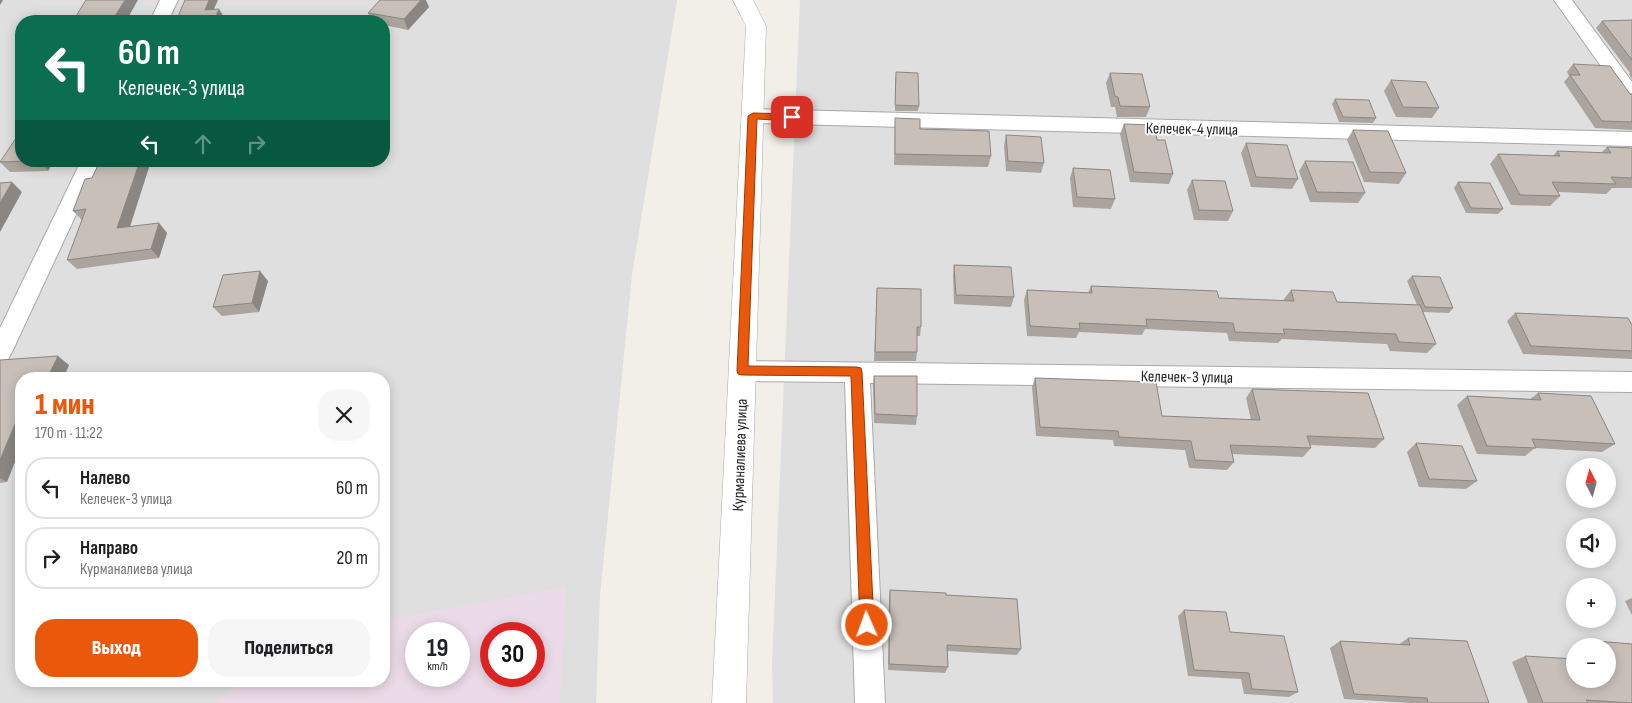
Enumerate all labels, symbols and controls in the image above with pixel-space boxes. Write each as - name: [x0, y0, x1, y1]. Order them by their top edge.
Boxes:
- text: 60 m: [118, 32, 180, 75]
- icon: left: [35, 35, 100, 100]
- text: Келечек-3 улица: [118, 75, 245, 102]
- pin: [771, 96, 813, 138]
- icon: arrive: [778, 103, 806, 131]
- street label: Келечек-4 улица: [1146, 119, 1238, 140]
- icon: left: [136, 130, 164, 158]
- icon: ahead: [189, 130, 217, 158]
- icon: right: [242, 130, 270, 158]
- street label: Келечек-3 улица: [1141, 367, 1233, 388]
- text: 1 мин: [35, 387, 95, 423]
- button: close: [318, 389, 370, 441]
- street label: Курманалиева улица: [729, 398, 752, 512]
- text: 170 m · 11:22: [35, 424, 103, 443]
- north arrow: [1566, 458, 1616, 508]
- map controls: [1566, 458, 1616, 688]
- text: Налево: [80, 467, 130, 490]
- icon: left: [37, 474, 65, 502]
- text: 60 m: [336, 477, 368, 500]
- text: Келечек-3 улица: [80, 490, 172, 509]
- button: sound: [1566, 518, 1616, 568]
- text: Направо: [80, 537, 138, 560]
- icon: right: [37, 544, 65, 572]
- text: 20 m: [336, 547, 368, 570]
- text: Курманалиева улица: [80, 560, 193, 579]
- button: +: [1566, 578, 1616, 628]
- position arrow: [840, 598, 892, 650]
- button: Выход: [35, 619, 198, 677]
- button: Поделиться: [208, 619, 370, 677]
- speed limit sign: 30: [480, 622, 545, 687]
- text: 19: [427, 633, 448, 664]
- button: −: [1566, 638, 1616, 688]
- text: km/h: [427, 659, 448, 674]

